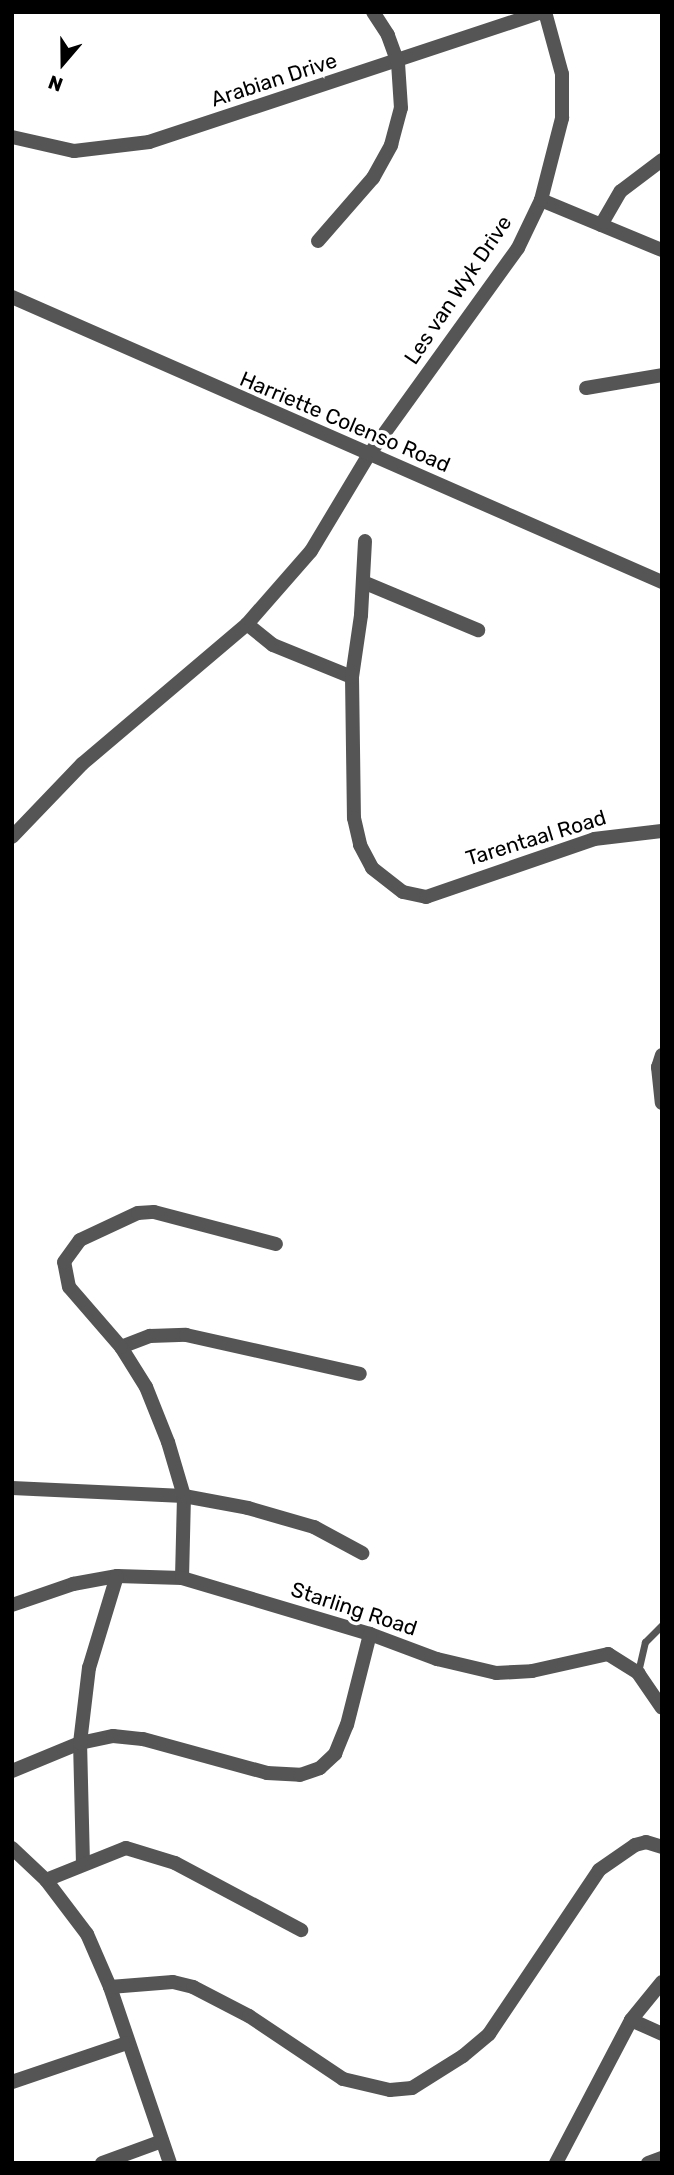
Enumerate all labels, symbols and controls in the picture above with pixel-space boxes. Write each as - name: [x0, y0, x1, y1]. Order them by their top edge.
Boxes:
- north arrow: [28, 28, 98, 98]
- street label: Arabian Drive: [208, 48, 340, 112]
- text: N: [45, 70, 66, 96]
- street label: Les van Wyk Drive: [399, 210, 517, 370]
- street label: Harriette Colenso Road: [236, 366, 454, 478]
- street label: Tarentaal Road: [463, 805, 609, 871]
- street label: Starling Road: [288, 1577, 420, 1641]

